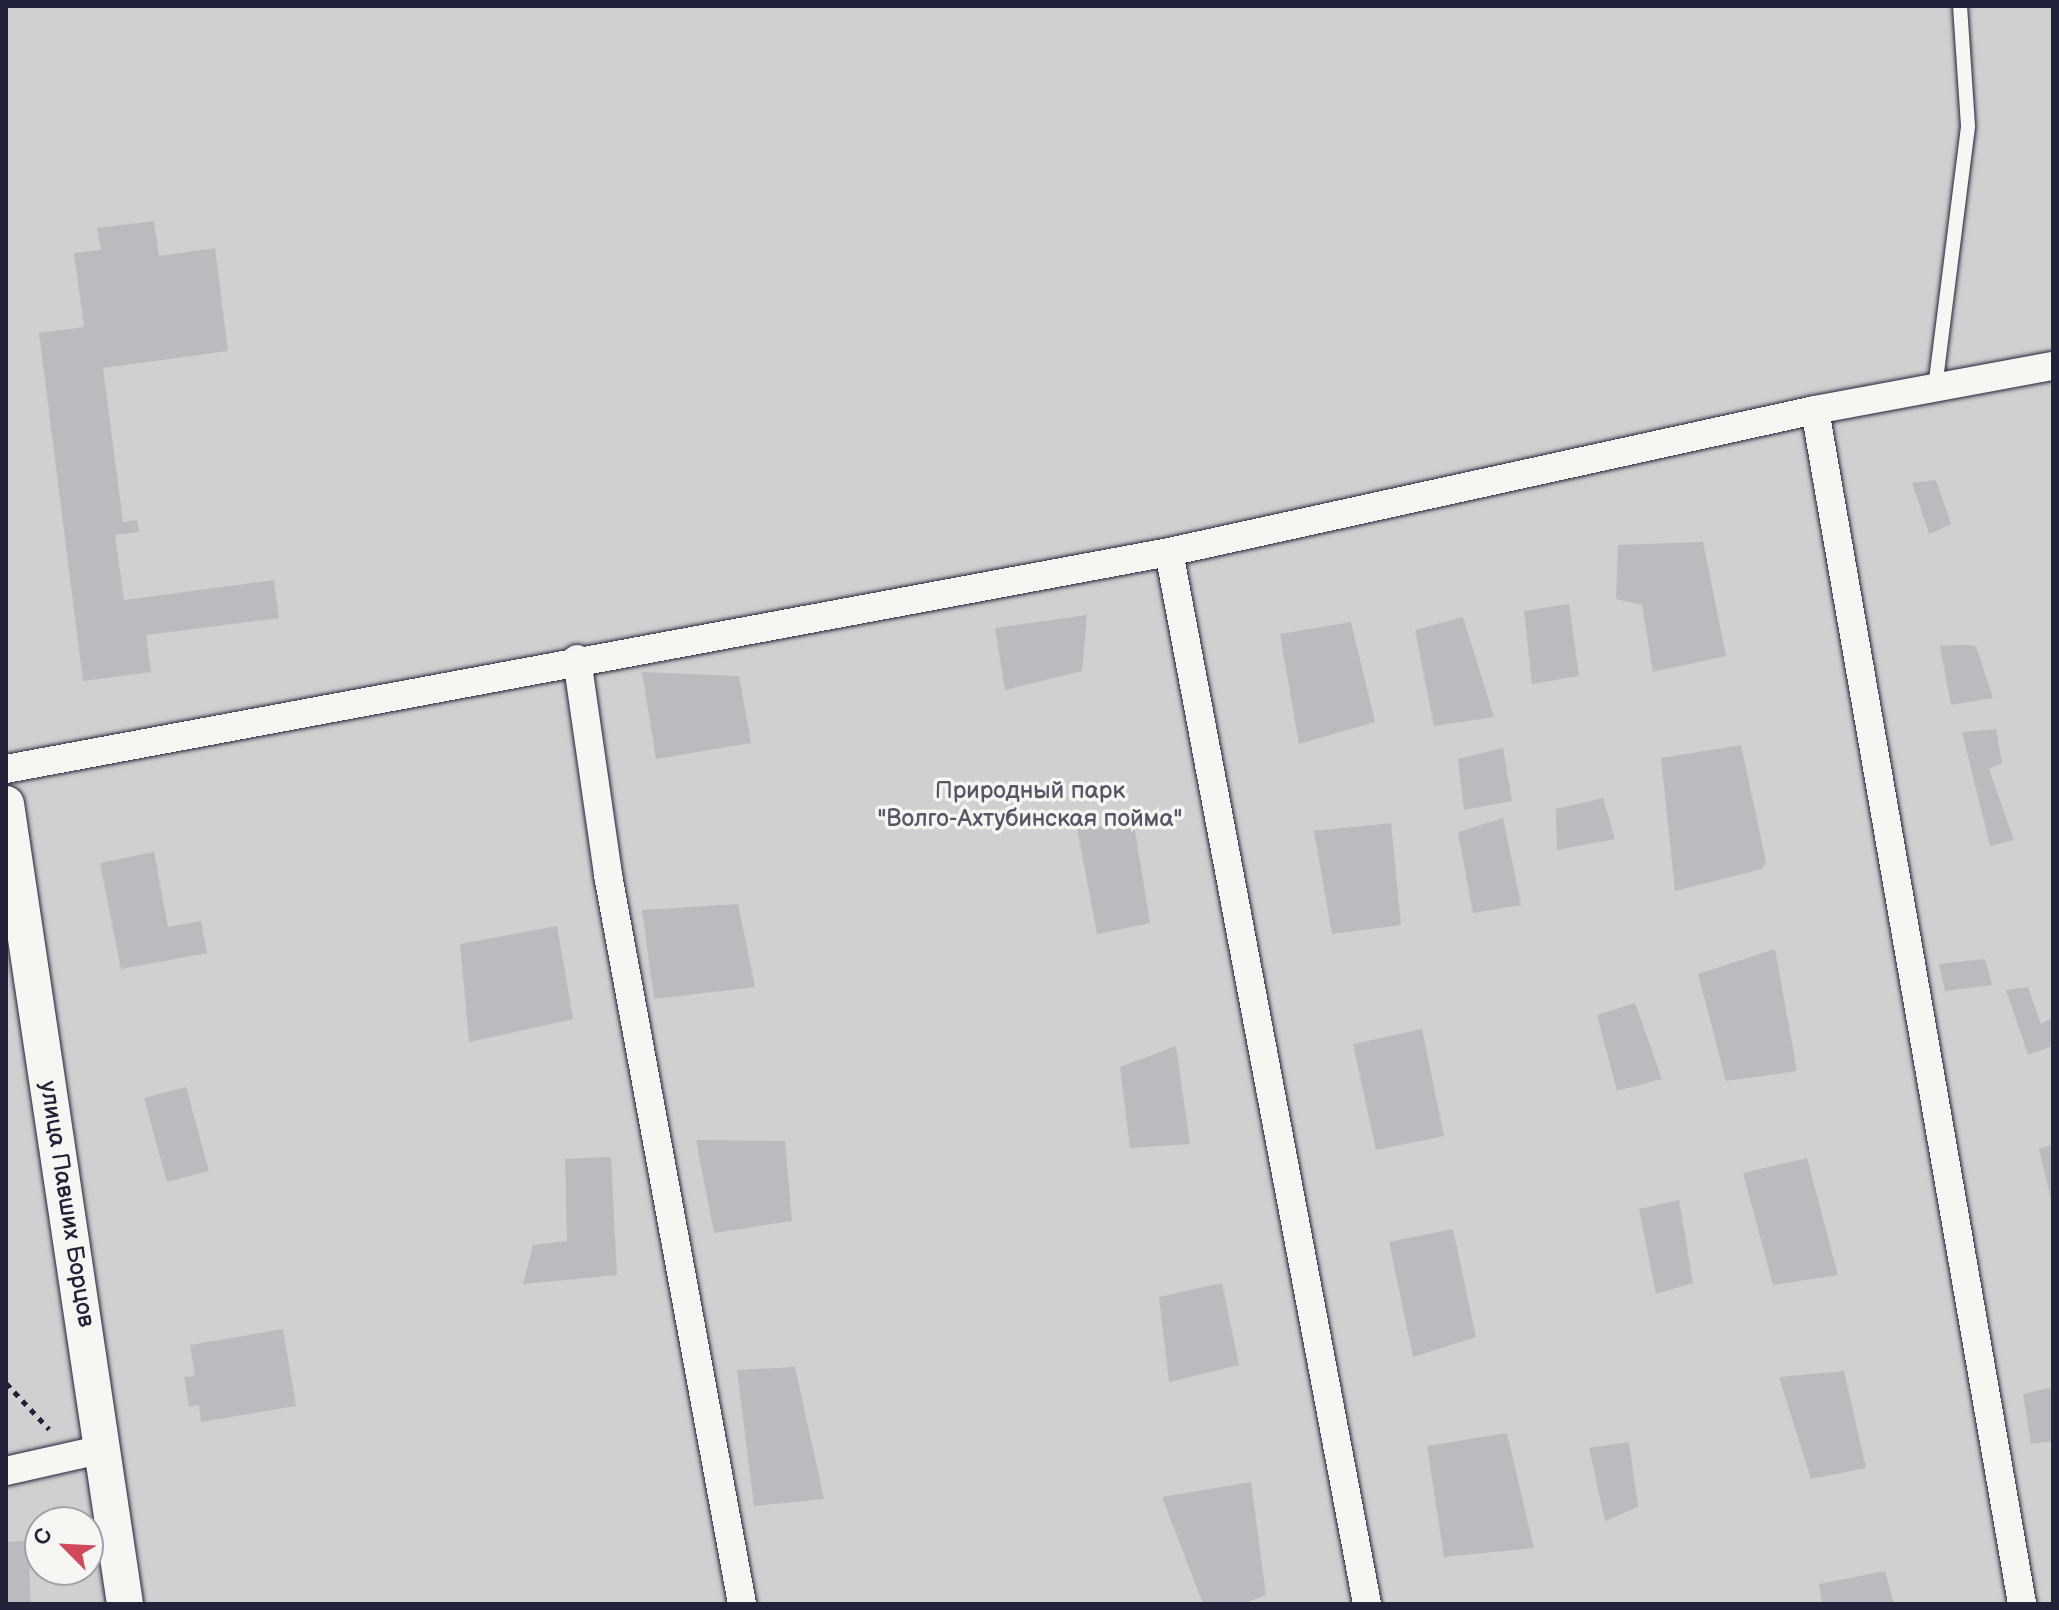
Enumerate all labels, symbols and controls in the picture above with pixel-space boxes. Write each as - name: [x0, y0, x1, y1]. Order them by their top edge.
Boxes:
- park label: Природный парк "Волго-Ахтубинская пойма": [877, 777, 1183, 833]
- street label: улица Павших Борцов: [33, 1079, 101, 1329]
- north arrow: [24, 1506, 104, 1586]
- text: С: [28, 1524, 59, 1549]

